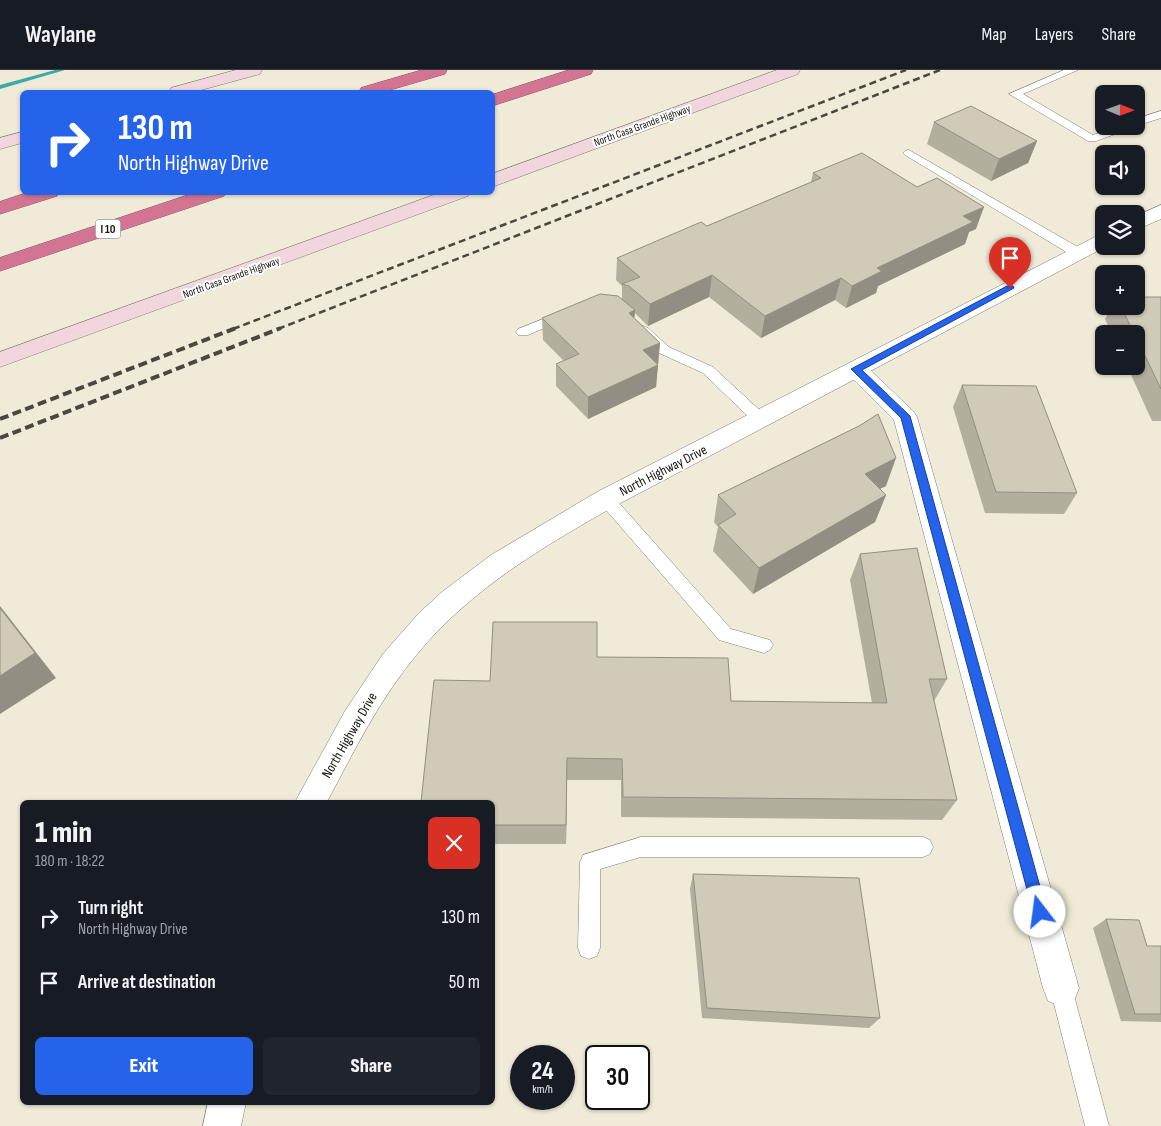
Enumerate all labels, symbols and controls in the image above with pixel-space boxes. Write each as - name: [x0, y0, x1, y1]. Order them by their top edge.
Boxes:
- text: Waylane: [25, 20, 96, 49]
- text: Map: [982, 24, 1007, 45]
- text: Layers: [1035, 24, 1074, 45]
- text: Share: [1102, 24, 1136, 45]
- north arrow: [1095, 85, 1145, 135]
- map controls: [1095, 85, 1145, 375]
- street label: North Casa Grande Highway: [592, 102, 693, 149]
- text: 130 m: [118, 107, 193, 150]
- icon: right: [35, 110, 100, 175]
- button: sound: [1095, 145, 1145, 195]
- text: North Highway Drive: [118, 150, 269, 177]
- button: layers: [1095, 205, 1145, 255]
- road number: I 10: [96, 220, 120, 238]
- pin: [989, 237, 1031, 288]
- icon: arrive: [996, 244, 1024, 272]
- street label: North Casa Grande Highway: [181, 254, 282, 301]
- button: +: [1095, 265, 1145, 315]
- button: −: [1095, 325, 1145, 375]
- street label: North Highway Drive: [617, 441, 710, 500]
- street label: North Highway Drive: [318, 689, 381, 781]
- text: 1 min: [35, 815, 92, 851]
- button: close: [428, 817, 480, 869]
- text: 180 m · 18:22: [35, 852, 105, 871]
- position arrow: [1013, 885, 1065, 937]
- text: Turn right: [78, 897, 143, 920]
- icon: right: [35, 904, 63, 932]
- text: 130 m: [442, 906, 480, 929]
- text: North Highway Drive: [78, 920, 188, 939]
- icon: arrive: [35, 969, 63, 997]
- text: Arrive at destination: [78, 971, 216, 994]
- text: 50 m: [449, 971, 480, 994]
- button: Exit: [35, 1037, 253, 1095]
- button: Share: [263, 1037, 480, 1095]
- speed limit sign: 30: [585, 1045, 650, 1110]
- text: 24: [531, 1056, 554, 1087]
- text: km/h: [532, 1082, 553, 1097]

